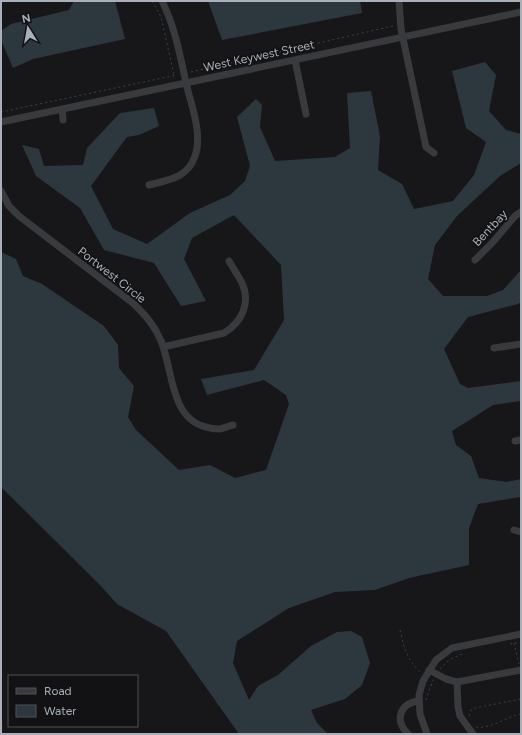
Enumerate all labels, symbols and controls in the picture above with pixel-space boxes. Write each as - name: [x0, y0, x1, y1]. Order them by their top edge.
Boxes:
- north arrow: [8, 8, 48, 48]
- text: N: [21, 11, 32, 26]
- street label: West Keywest Street: [202, 37, 316, 75]
- street label: Bentbay: [470, 206, 511, 249]
- street label: Portwest Circle: [75, 244, 149, 306]
- legend: [8, 675, 138, 727]
- text: Road: [44, 684, 72, 698]
- text: Water: [44, 704, 76, 718]

